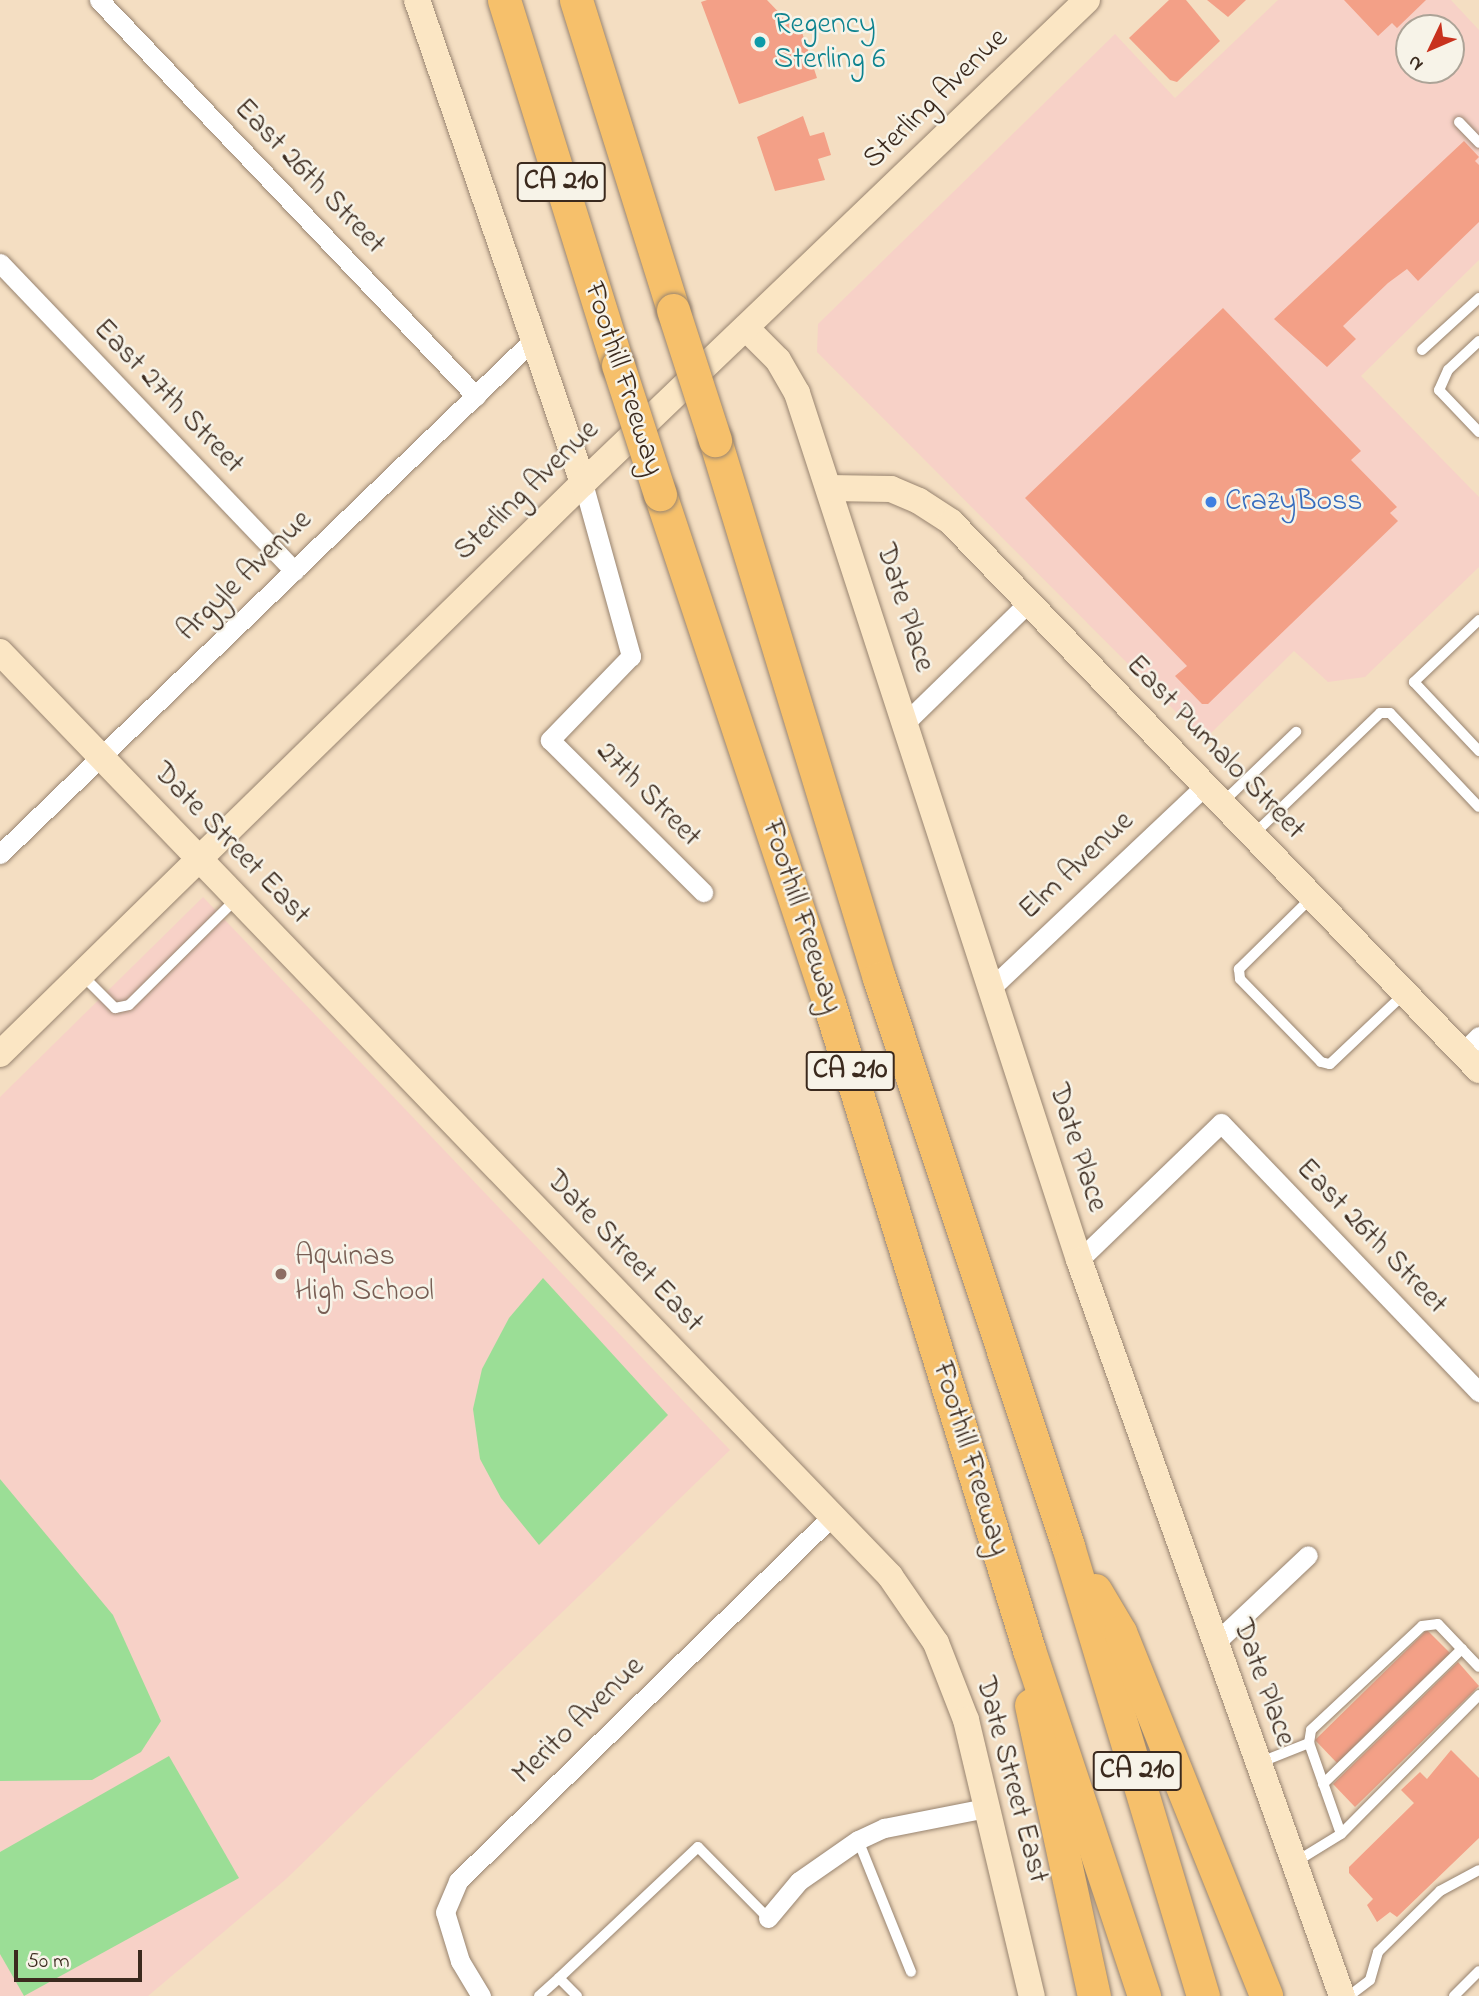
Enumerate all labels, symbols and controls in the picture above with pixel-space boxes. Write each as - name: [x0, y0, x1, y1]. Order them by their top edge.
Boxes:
- place label: Regency Sterling 6: [774, 7, 886, 78]
- north arrow: [1395, 14, 1465, 84]
- street label: Sterling Avenue: [856, 21, 1016, 177]
- marker: Regency Sterling 6: [752, 34, 768, 50]
- text: N: [1402, 49, 1430, 77]
- street label: East 26th Street: [226, 92, 392, 262]
- road number: CA 210: [516, 158, 606, 206]
- street label: Foothill Freeway: [575, 278, 671, 480]
- street label: East 27th Street: [85, 312, 251, 482]
- street label: Sterling Avenue: [447, 413, 607, 569]
- place label: CrazyBoss: [1225, 484, 1363, 520]
- marker: CrazyBoss: [1203, 494, 1219, 510]
- street label: Argyle Avenue: [170, 503, 320, 649]
- street label: Date Place: [866, 539, 942, 677]
- street label: East Pumalo Street: [1118, 648, 1312, 848]
- street label: 27th Street: [588, 735, 708, 855]
- street label: Date Street East: [144, 755, 318, 933]
- street label: Elm Avenue: [1012, 804, 1142, 928]
- street label: Foothill Freeway: [753, 816, 849, 1018]
- road number: CA 210: [804, 1046, 896, 1096]
- street label: Date Place: [1039, 1079, 1115, 1217]
- street label: East 26th Street: [1288, 1152, 1454, 1322]
- street label: Date Street East: [537, 1163, 711, 1341]
- place label: Aquinas High School: [295, 1239, 434, 1310]
- marker: Aquinas High School: [273, 1266, 289, 1282]
- street label: Foothill Freeway: [923, 1358, 1017, 1560]
- street label: Date Place: [1223, 1614, 1303, 1752]
- street label: Merito Avenue: [506, 1649, 652, 1793]
- street label: Date Street East: [966, 1673, 1056, 1887]
- road number: CA 210: [1092, 1746, 1182, 1796]
- scale bar: [18, 1937, 145, 1981]
- text: 50 m: [27, 1947, 70, 1977]

